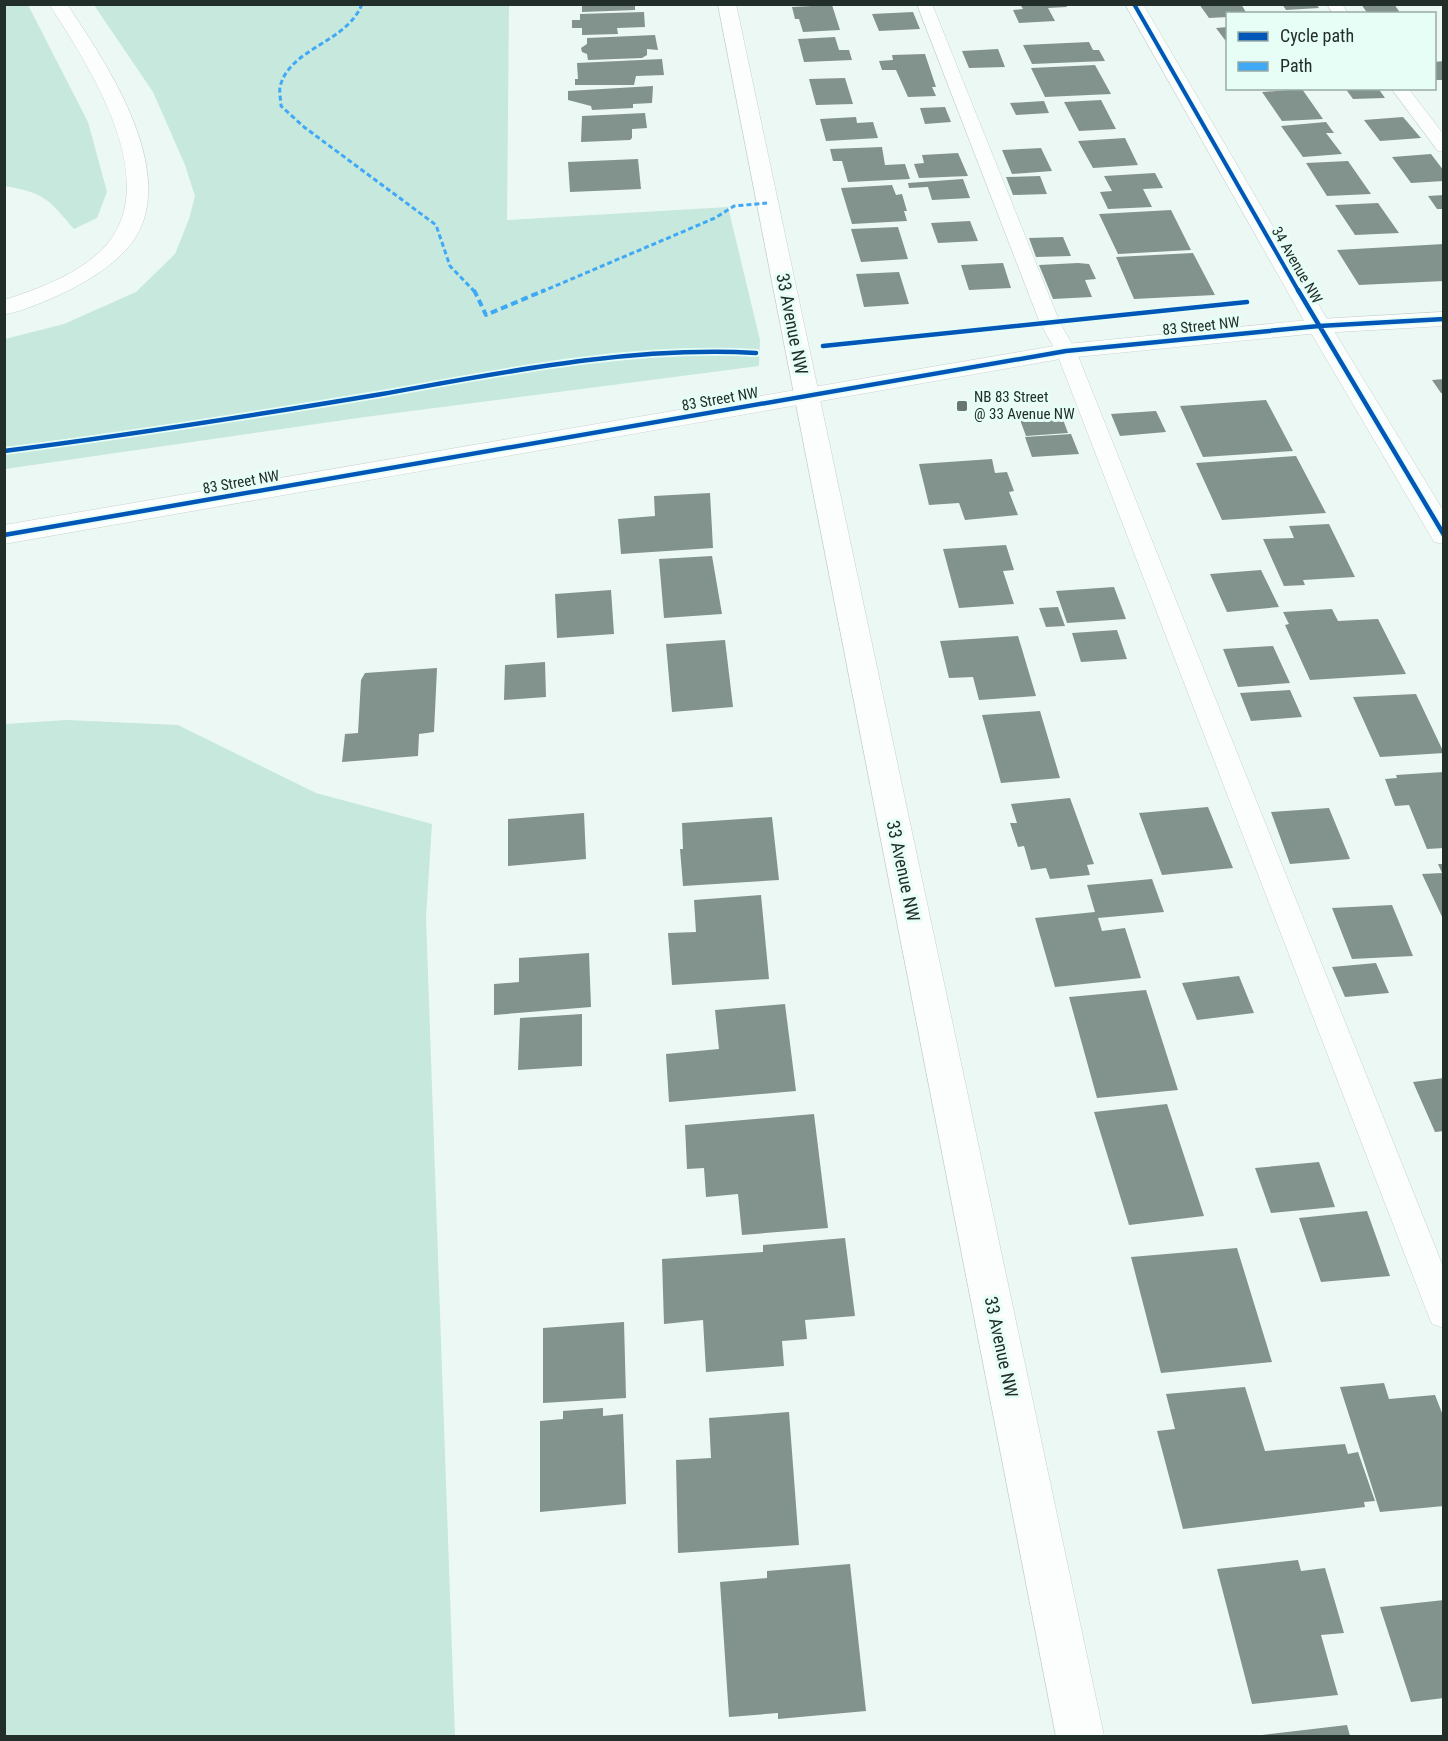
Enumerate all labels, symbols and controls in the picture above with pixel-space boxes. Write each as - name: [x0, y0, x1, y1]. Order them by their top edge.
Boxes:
- legend: [1226, 12, 1436, 90]
- text: Cycle path: [1280, 25, 1354, 46]
- text: Path: [1280, 55, 1313, 76]
- street label: 34 Avenue NW: [1268, 223, 1326, 307]
- street label: 33 Avenue NW: [772, 271, 813, 377]
- street label: 83 Street NW: [1161, 313, 1241, 339]
- street label: 83 Street NW: [680, 383, 760, 415]
- place label: NB 83 Street @ 33 Avenue NW: [974, 388, 1075, 423]
- marker: NB 83 Street @ 33 Avenue NW: [955, 399, 969, 413]
- street label: 83 Street NW: [201, 466, 281, 498]
- street label: 33 Avenue NW: [883, 818, 924, 924]
- street label: 33 Avenue NW: [981, 1294, 1022, 1400]

